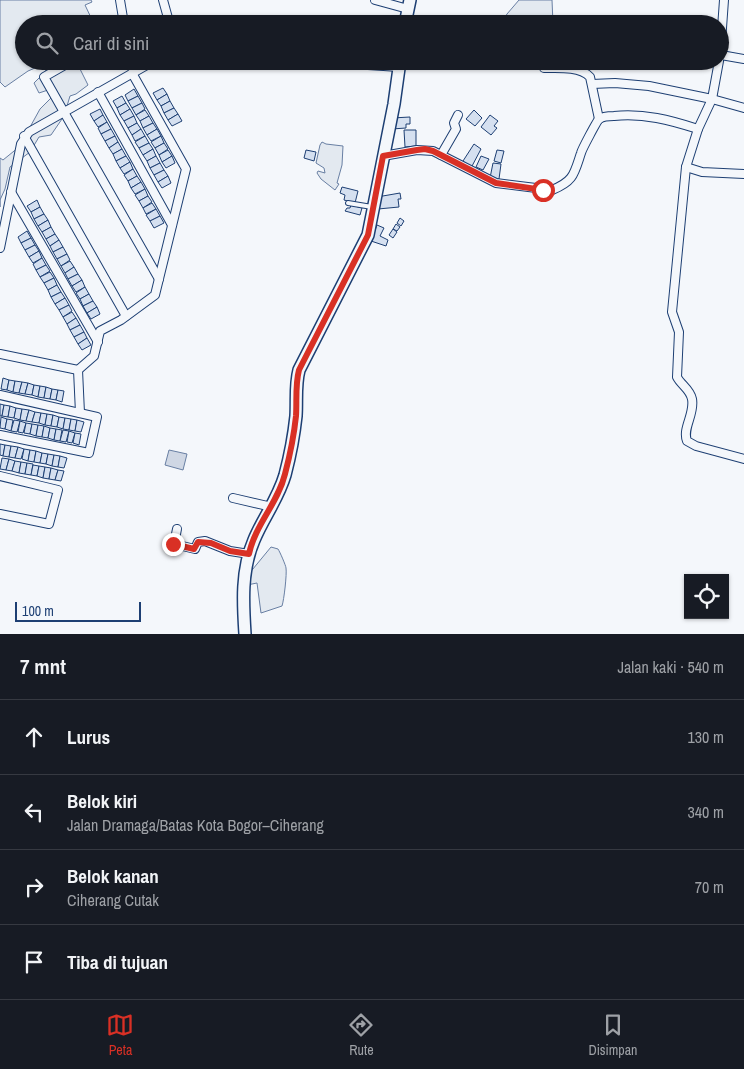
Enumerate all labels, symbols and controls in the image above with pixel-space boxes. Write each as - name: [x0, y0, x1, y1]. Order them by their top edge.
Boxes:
- search box: [15, 15, 729, 70]
- icon: search: [33, 29, 61, 57]
- text: Cari di sini: [73, 30, 149, 56]
- route start: [532, 179, 555, 202]
- route end: [162, 533, 185, 556]
- map controls: [684, 574, 729, 619]
- button: locate: [684, 574, 729, 619]
- scale bar: [15, 599, 141, 622]
- text: 100 m: [22, 602, 54, 620]
- text: 7 mnt: [20, 652, 66, 681]
- text: Jalan kaki · 540 m: [618, 656, 724, 678]
- icon: ahead: [20, 723, 48, 751]
- text: Lurus: [67, 724, 110, 750]
- text: 130 m: [688, 726, 724, 748]
- text: Belok kiri: [67, 788, 137, 814]
- icon: left: [20, 798, 48, 826]
- text: 340 m: [688, 801, 724, 823]
- text: Jalan Dramaga/Batas Kota Bogor–Ciherang: [67, 814, 324, 836]
- text: Belok kanan: [67, 863, 159, 889]
- icon: right: [20, 873, 48, 901]
- text: 70 m: [695, 876, 724, 898]
- text: Ciherang Cutak: [67, 889, 159, 911]
- icon: arrive: [20, 948, 48, 976]
- text: Tiba di tujuan: [67, 949, 168, 975]
- tab: Peta: [106, 1011, 134, 1059]
- tab: Rute: [347, 1011, 375, 1059]
- tab: Disimpan: [588, 1011, 638, 1059]

